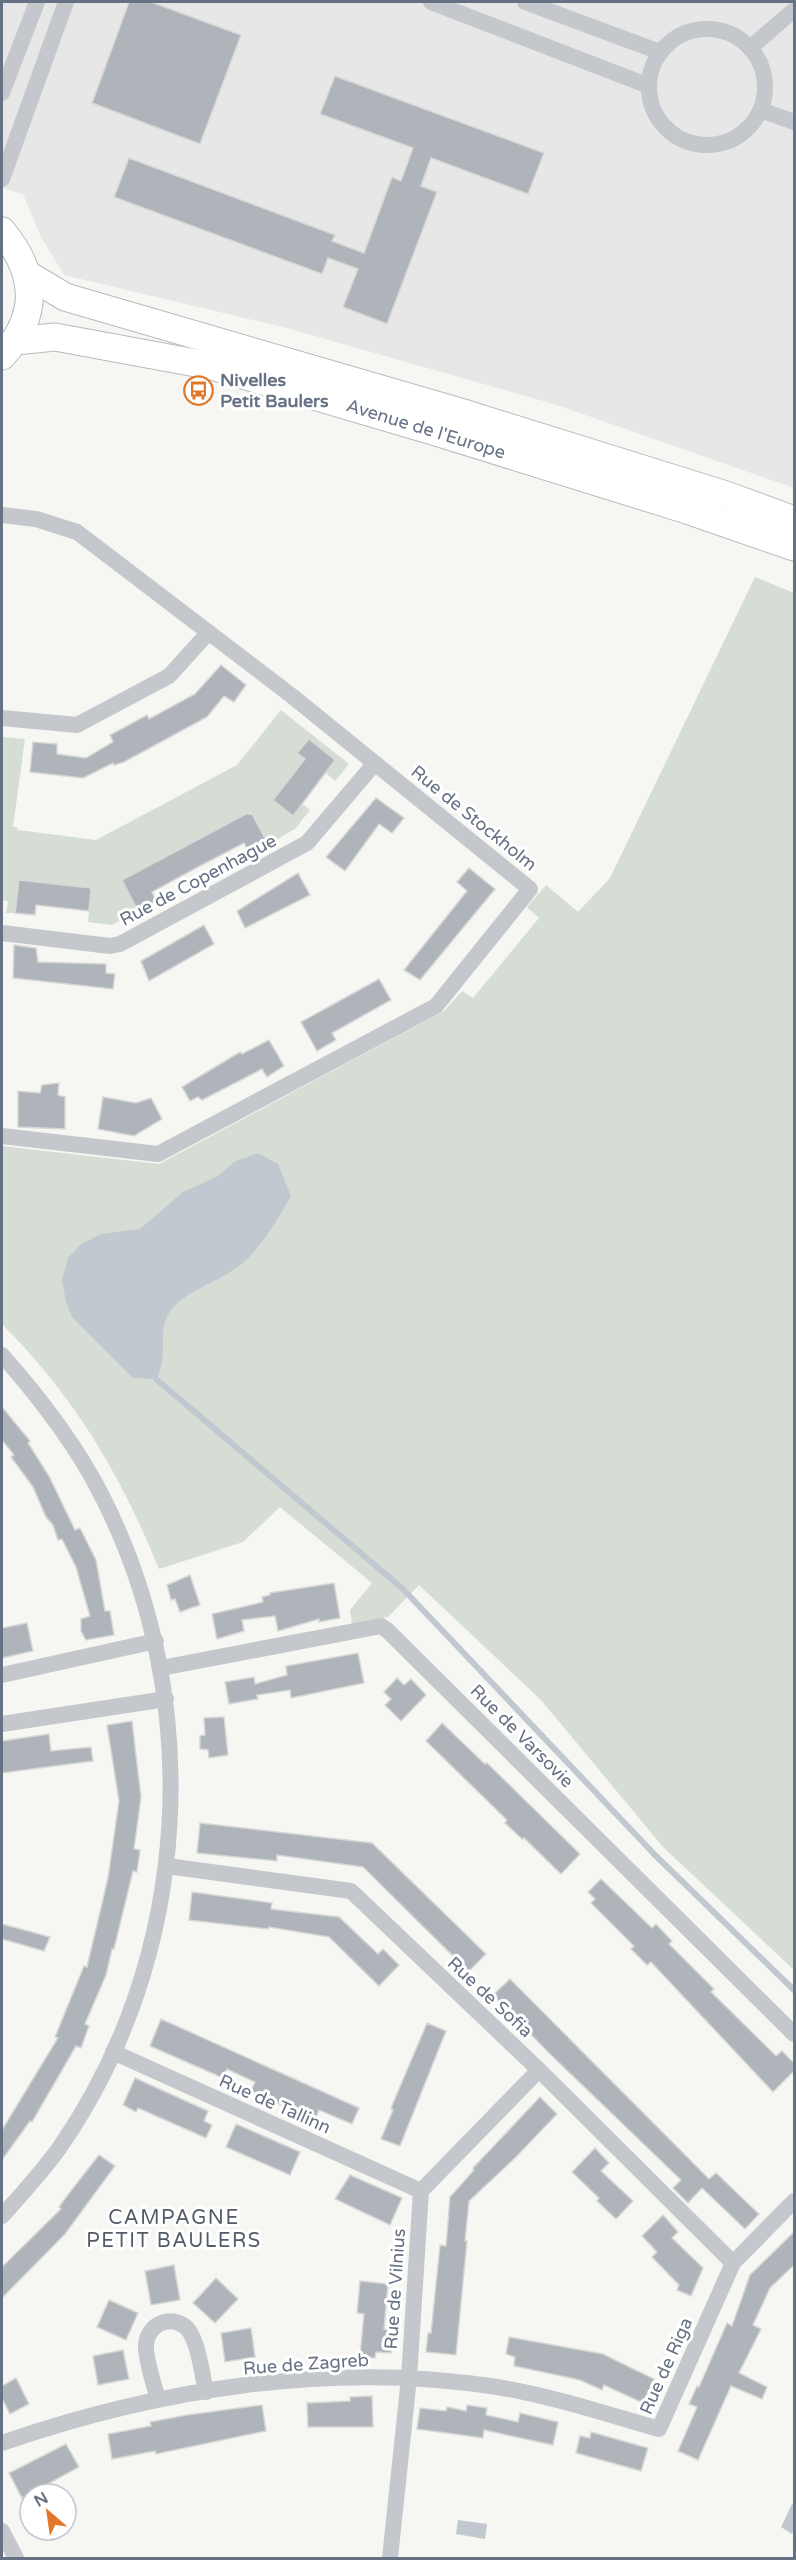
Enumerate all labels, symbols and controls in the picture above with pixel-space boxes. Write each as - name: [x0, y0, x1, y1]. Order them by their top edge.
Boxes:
- place label: Nivelles Petit Baulers: [220, 369, 329, 412]
- bus stop icon: Nivelles Petit Baulers: [183, 374, 215, 406]
- street label: Avenue de l'Europe: [344, 394, 508, 464]
- street label: Rue de Stockholm: [407, 760, 541, 876]
- street label: Rue de Copenhague: [116, 829, 280, 931]
- street label: Rue de Varsovie: [466, 1680, 578, 1792]
- street label: Rue de Sofia: [443, 1952, 537, 2042]
- street label: Rue de Tallinn: [216, 2070, 334, 2138]
- district label: CAMPAGNE PETIT BAULERS: [86, 2206, 262, 2253]
- street label: Rue de Vilnius: [380, 2228, 410, 2350]
- street label: Rue de Riga: [635, 2314, 697, 2418]
- street label: Rue de Zagreb: [242, 2349, 370, 2379]
- north arrow: [18, 2482, 78, 2542]
- text: N: [31, 2488, 52, 2512]

